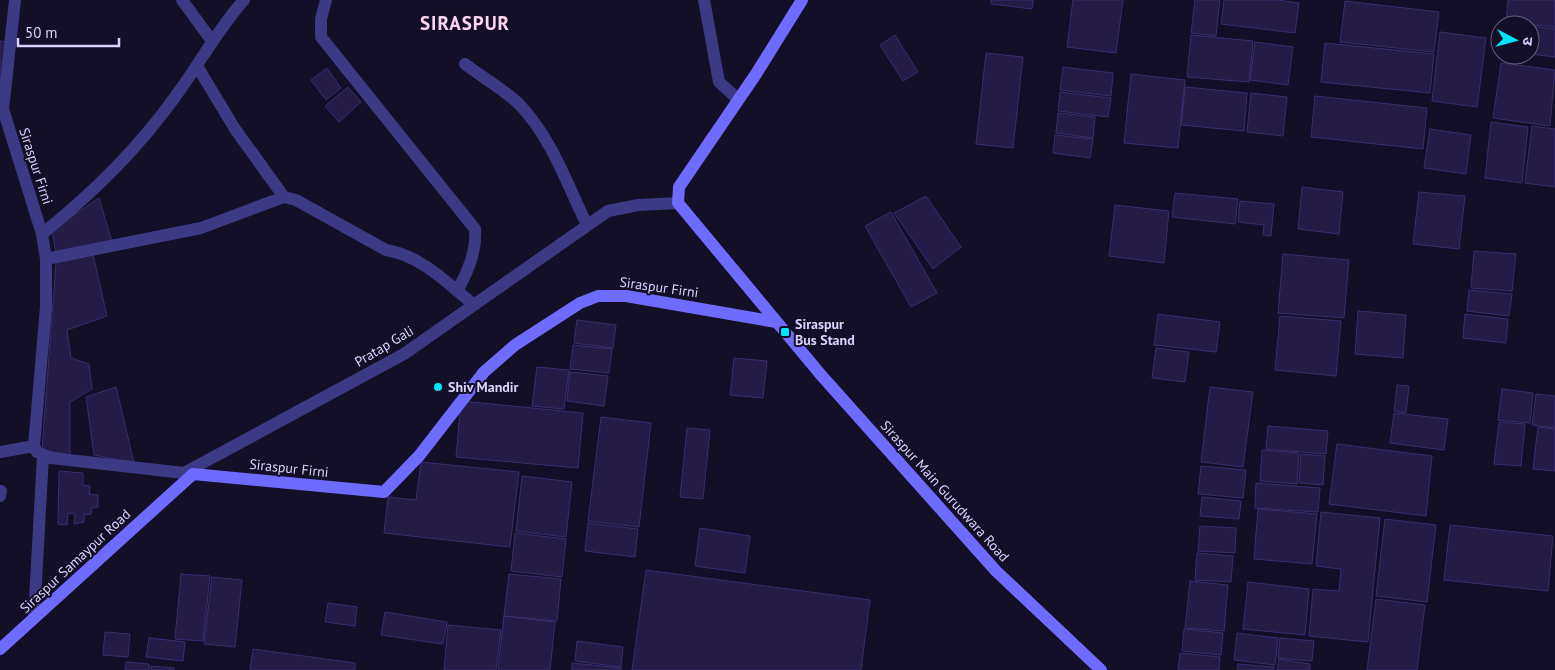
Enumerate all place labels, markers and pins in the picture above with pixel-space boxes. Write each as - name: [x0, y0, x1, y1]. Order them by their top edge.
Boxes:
- place label: Siraspur Bus Stand: [795, 315, 855, 349]
- marker: Siraspur Bus Stand: [779, 326, 791, 338]
- place label: Shiv Mandir: [448, 378, 519, 396]
- marker: Shiv Mandir: [432, 381, 444, 393]

